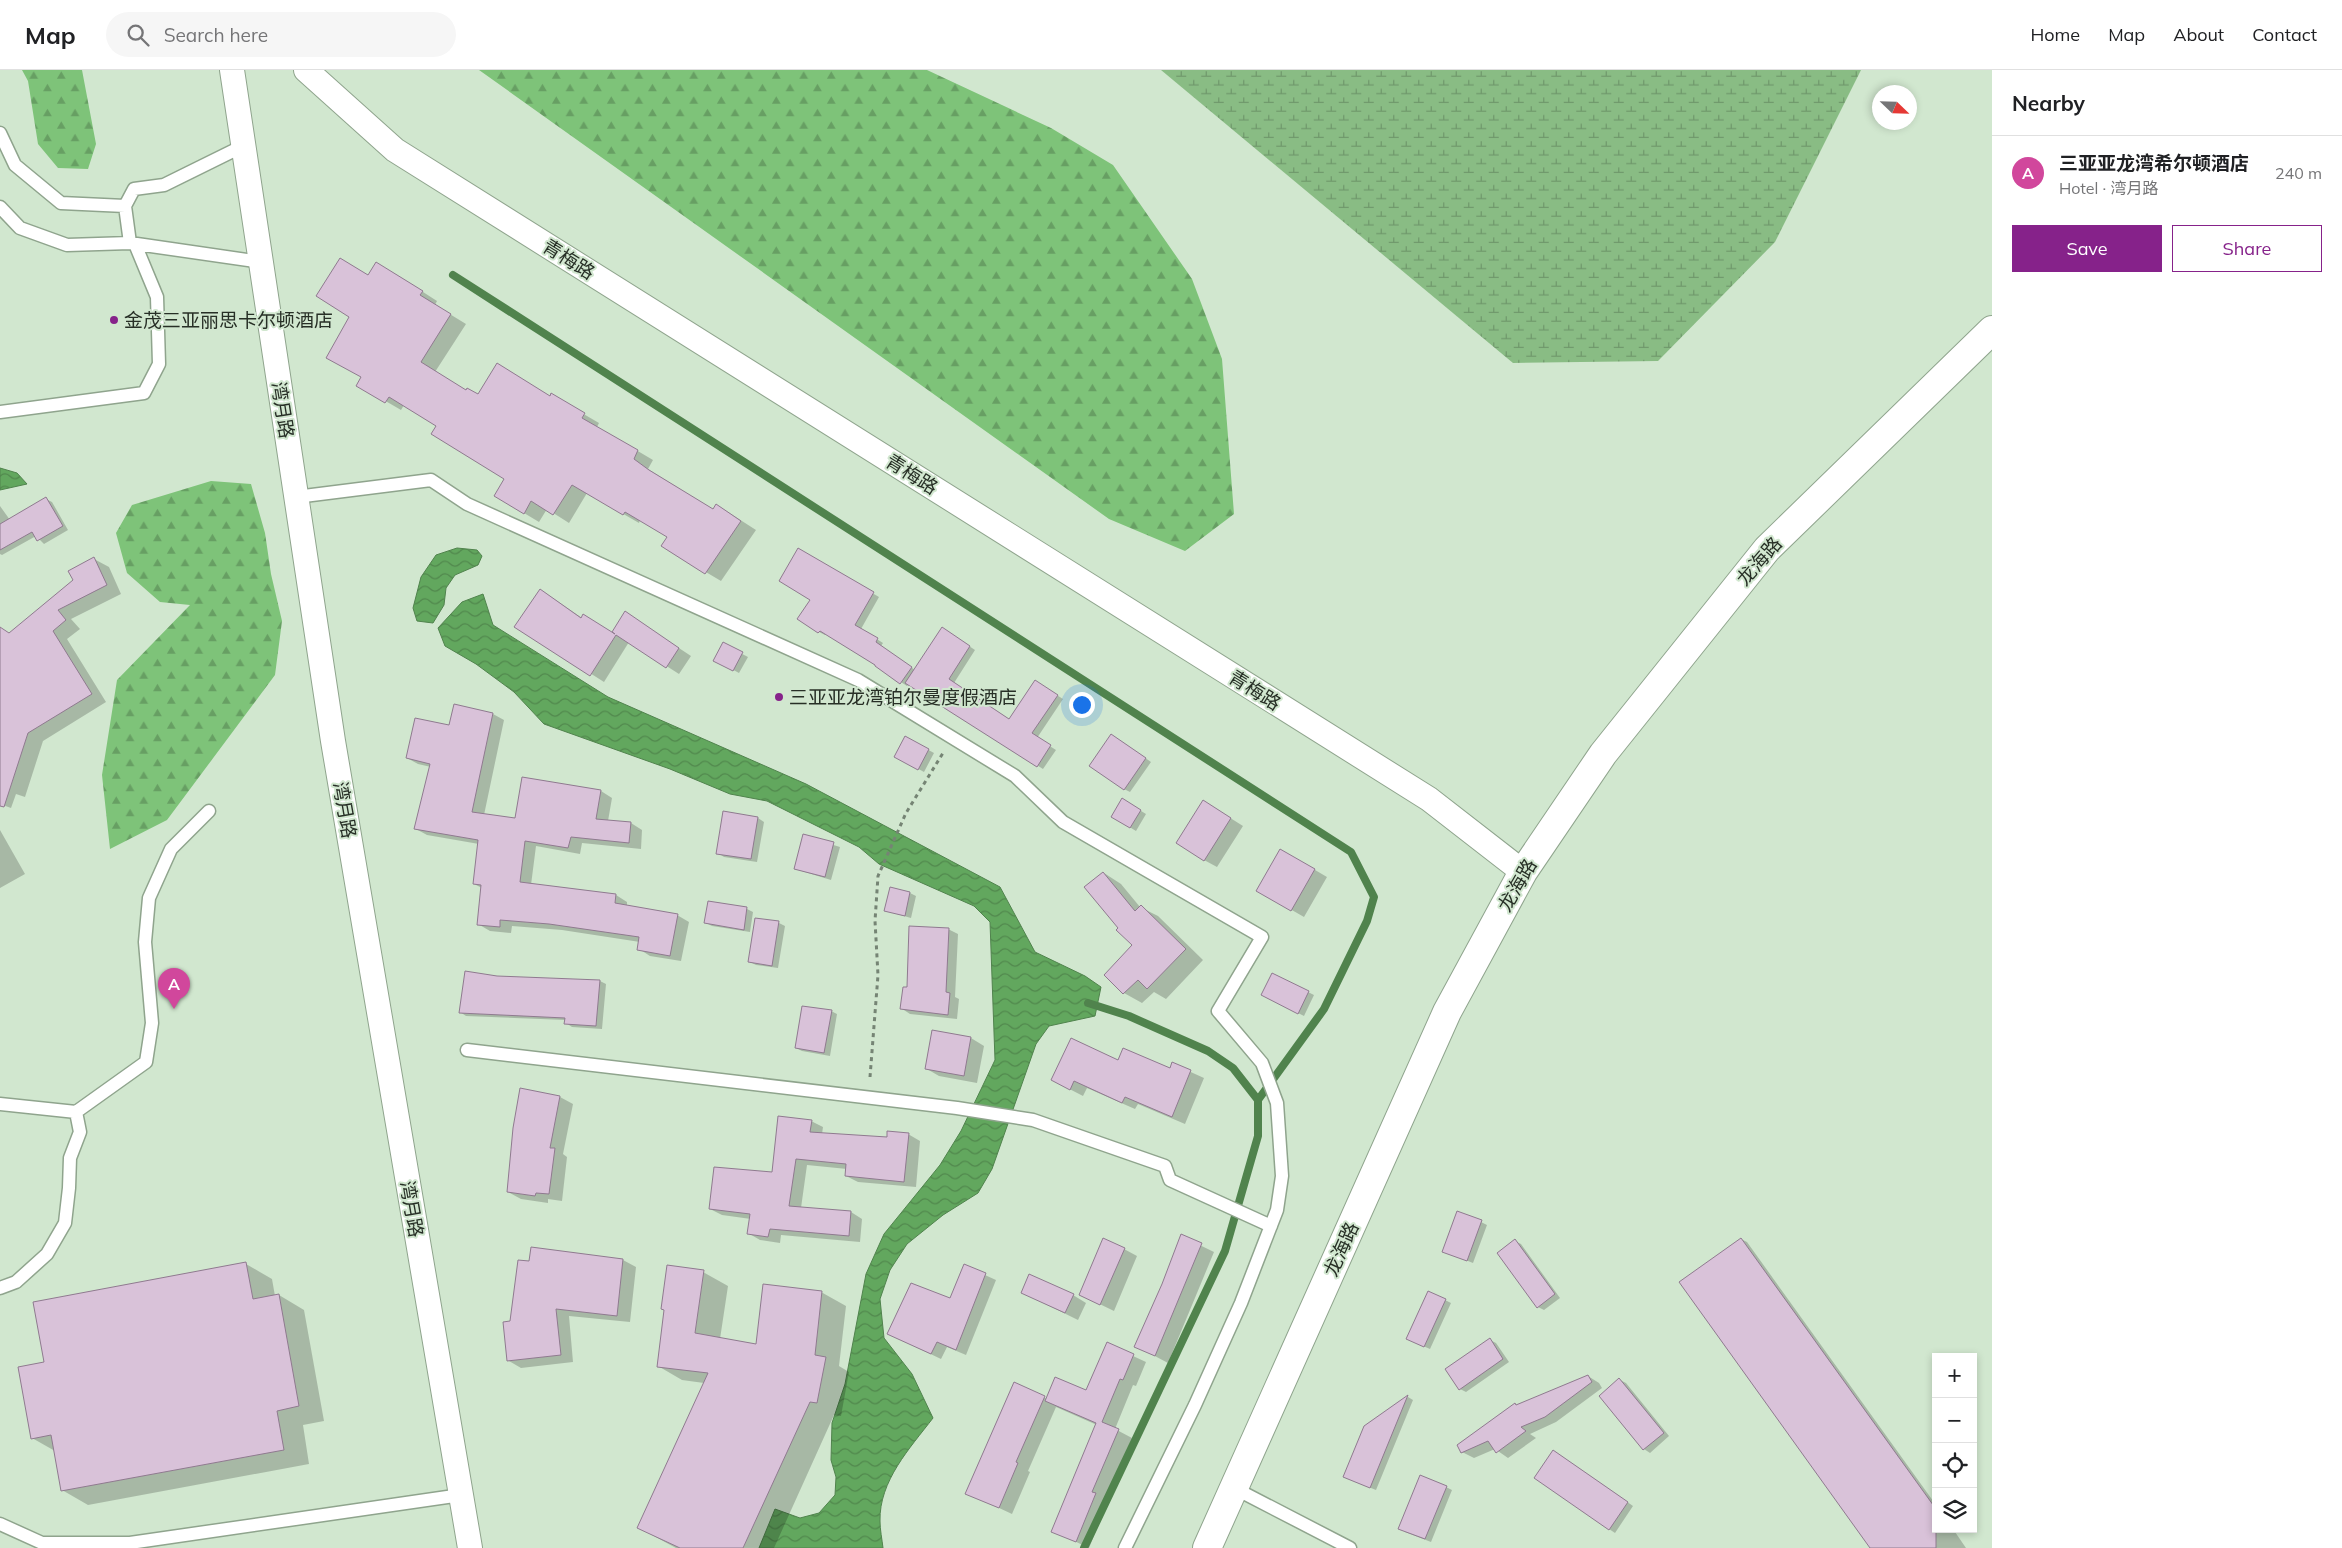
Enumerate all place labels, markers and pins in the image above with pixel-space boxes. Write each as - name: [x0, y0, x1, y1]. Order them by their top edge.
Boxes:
- place label: 金茂三亚丽思卡尔顿酒店: [124, 308, 333, 332]
- marker: 金茂三亚丽思卡尔顿酒店: [108, 314, 120, 326]
- place label: 三亚亚龙湾铂尔曼度假酒店: [789, 685, 1017, 709]
- marker: 三亚亚龙湾铂尔曼度假酒店: [773, 691, 785, 703]
- pin: A: [158, 968, 190, 1009]

